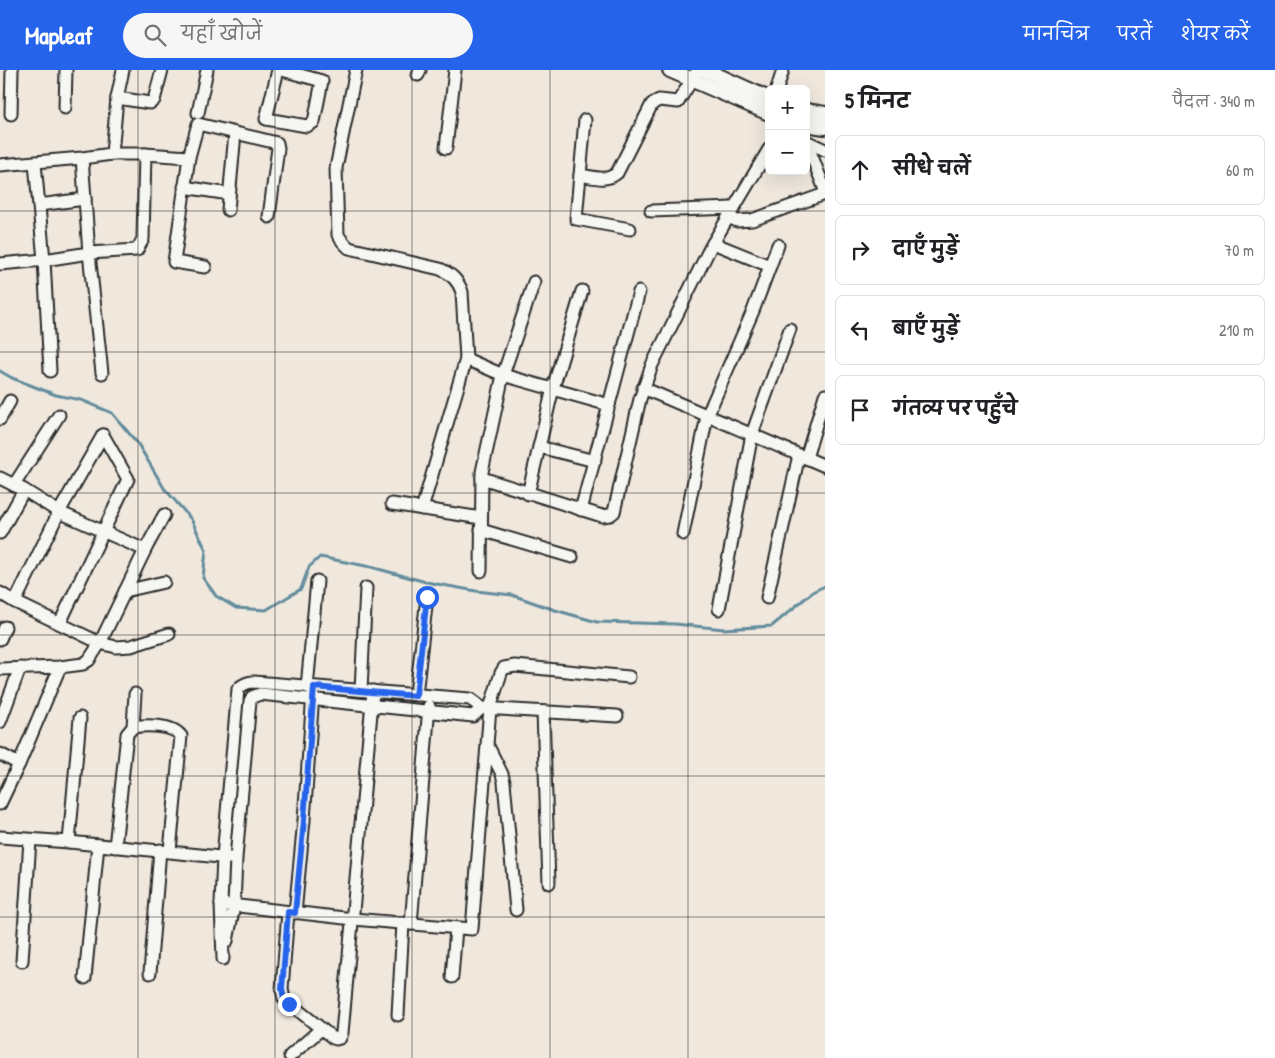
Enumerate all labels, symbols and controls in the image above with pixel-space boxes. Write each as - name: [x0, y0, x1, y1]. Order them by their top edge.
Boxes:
- search box: [123, 13, 473, 58]
- text: Mapleaf: [25, 19, 93, 51]
- text: यहाँ खोजें: [181, 20, 262, 46]
- icon: search: [141, 21, 169, 49]
- text: मानचित्र: [1023, 21, 1089, 46]
- text: परतें: [1117, 21, 1152, 46]
- text: शेयर करें: [1180, 21, 1250, 46]
- map controls: [765, 85, 810, 175]
- button: +: [765, 85, 810, 130]
- text: 5 मिनट: [845, 86, 910, 115]
- text: पैदल · 340 m: [1173, 90, 1255, 112]
- button: −: [765, 130, 810, 175]
- text: सीधे चलें: [893, 155, 970, 181]
- icon: ahead: [846, 156, 874, 184]
- text: 60 m: [1226, 159, 1254, 181]
- text: दाएँ मुड़ें: [893, 235, 959, 261]
- icon: right: [846, 236, 874, 264]
- text: 70 m: [1224, 239, 1254, 261]
- text: बाएँ मुड़ें: [893, 315, 959, 341]
- icon: left: [846, 316, 874, 344]
- text: 210 m: [1219, 319, 1254, 341]
- text: गंतव्य पर पहुँचे: [893, 395, 1017, 421]
- icon: arrive: [846, 396, 874, 424]
- route start: [416, 586, 439, 609]
- route end: [278, 993, 301, 1016]

